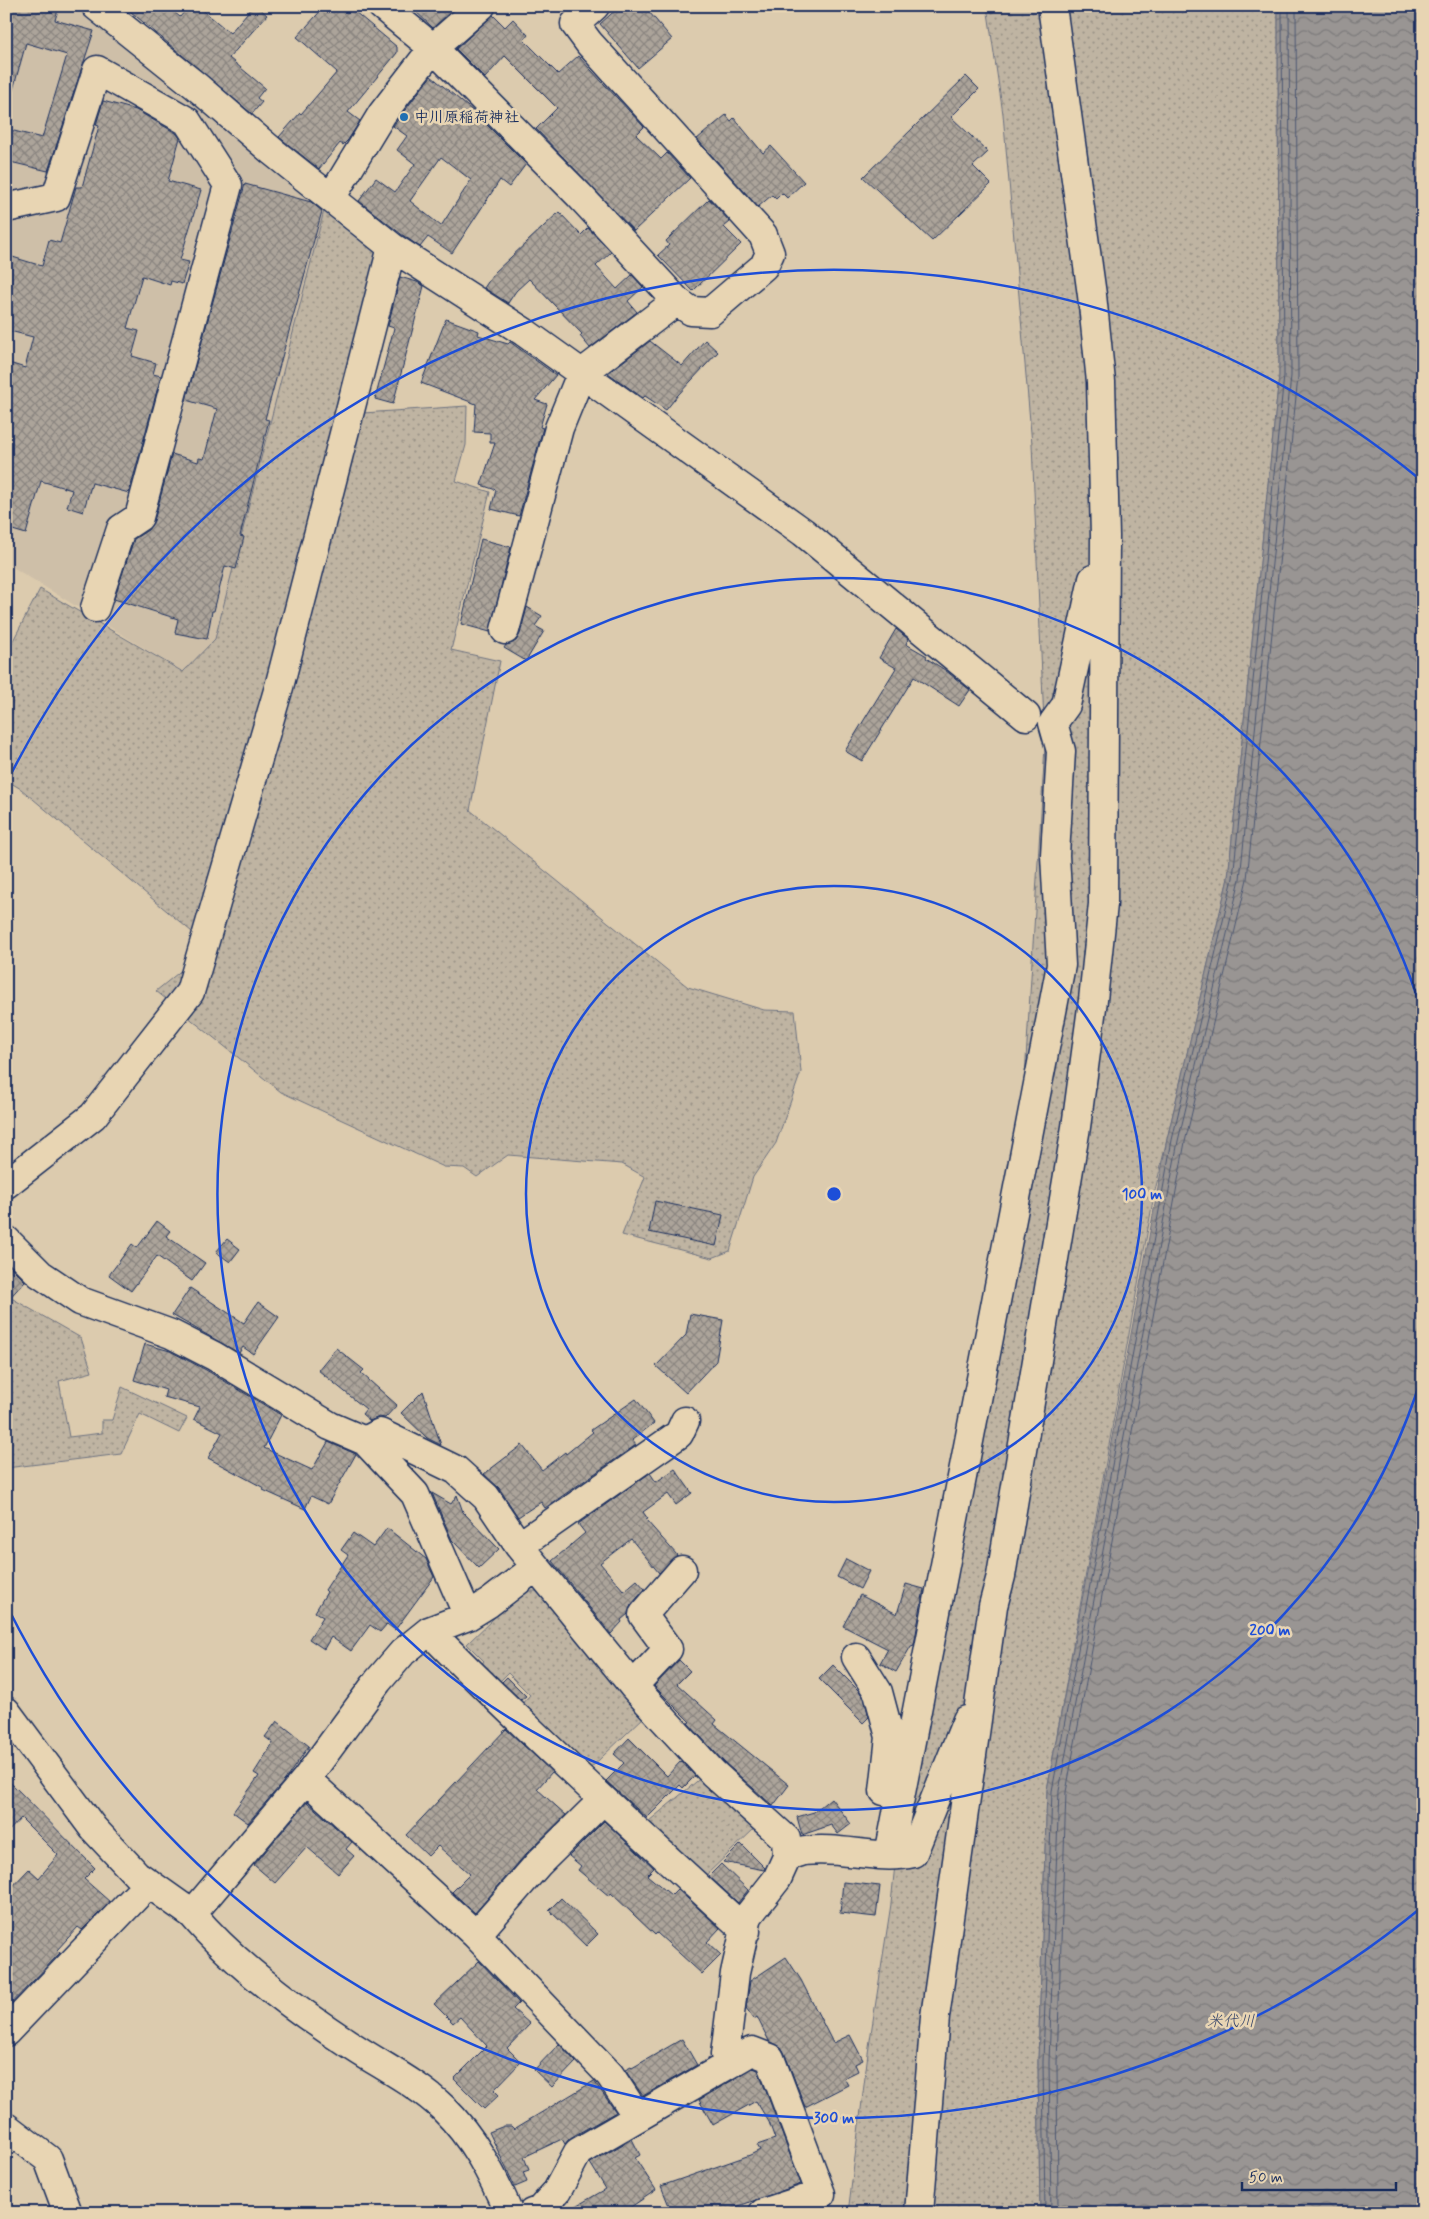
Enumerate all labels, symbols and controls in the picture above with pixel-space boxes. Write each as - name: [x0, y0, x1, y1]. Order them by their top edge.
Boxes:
- place label: 中川原稲荷神社: [414, 108, 519, 128]
- marker: 中川原稲荷神社: [398, 111, 410, 123]
- centre of rings: [825, 1185, 843, 1203]
- text: 100 m: [1122, 1185, 1162, 1205]
- text: 200 m: [1250, 1621, 1291, 1641]
- water label: 米代川: [1207, 2011, 1255, 2032]
- text: 300 m: [814, 2109, 854, 2129]
- scale bar: [1242, 2159, 1395, 2191]
- text: 50 m: [1249, 2168, 1283, 2188]

